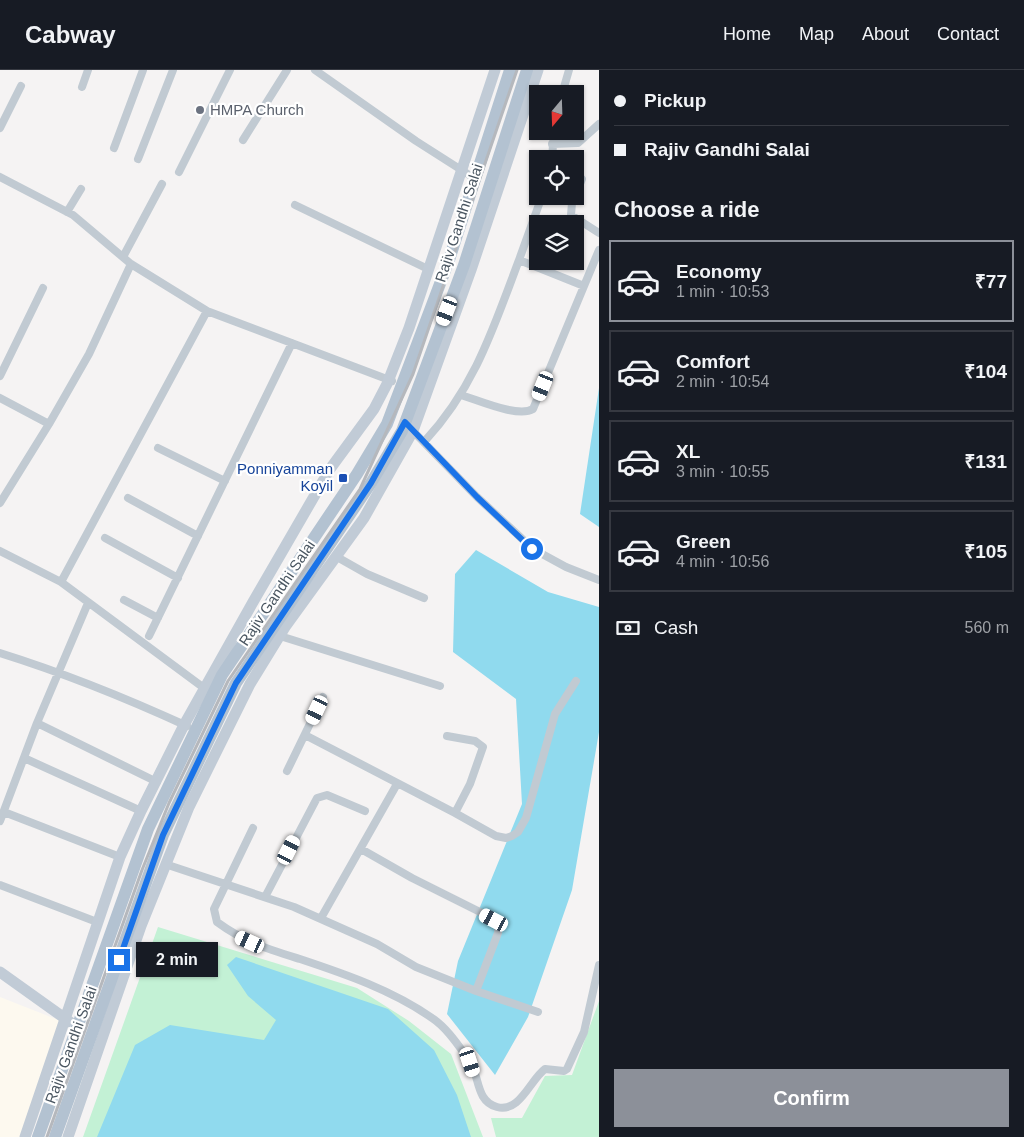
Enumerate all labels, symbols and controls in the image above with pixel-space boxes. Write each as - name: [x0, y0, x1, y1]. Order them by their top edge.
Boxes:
- text: Cabway: [25, 21, 116, 48]
- text: Home: [723, 24, 771, 44]
- text: Map: [799, 24, 834, 44]
- text: About: [862, 24, 909, 44]
- text: Contact: [937, 24, 999, 44]
- north arrow: [529, 85, 584, 140]
- map controls: [529, 85, 584, 270]
- text: Pickup: [644, 90, 706, 111]
- place label: HMPA Church: [210, 101, 304, 118]
- marker: HMPA Church: [194, 104, 206, 116]
- text: Rajiv Gandhi Salai: [644, 139, 810, 160]
- button: locate: [529, 150, 584, 205]
- street label: Rajiv Gandhi Salai: [431, 162, 486, 284]
- text: Choose a ride: [614, 197, 759, 222]
- button: layers: [529, 215, 584, 270]
- icon: car: [616, 259, 661, 304]
- text: Economy: [676, 261, 762, 282]
- text: ₹77: [975, 271, 1007, 292]
- text: 1 min · 10:53: [676, 283, 769, 300]
- car: [434, 294, 459, 328]
- icon: car: [616, 349, 661, 394]
- text: Comfort: [676, 351, 750, 372]
- text: ₹104: [964, 361, 1007, 382]
- car: [530, 369, 555, 403]
- text: 2 min · 10:54: [676, 373, 769, 390]
- icon: car: [616, 439, 661, 484]
- text: XL: [676, 441, 700, 462]
- text: ₹131: [964, 451, 1007, 472]
- place label: Ponniyamman Koyil: [237, 460, 333, 494]
- text: 3 min · 10:55: [676, 463, 769, 480]
- marker: Ponniyamman Koyil: [337, 472, 349, 484]
- icon: car: [616, 529, 661, 574]
- text: Green: [676, 531, 731, 552]
- street label: Rajiv Gandhi Salai: [235, 537, 318, 649]
- route start: [521, 538, 543, 560]
- text: ₹105: [964, 541, 1007, 562]
- text: 4 min · 10:56: [676, 553, 769, 570]
- icon: cash: [614, 614, 642, 642]
- text: Cash: [654, 617, 698, 638]
- text: 560 m: [965, 619, 1009, 636]
- car: [303, 693, 330, 727]
- car: [275, 833, 302, 867]
- car: [477, 907, 510, 933]
- car: [233, 929, 266, 955]
- callout: 2 min: [136, 942, 219, 978]
- route end: [108, 949, 130, 971]
- text: 2 min: [156, 951, 198, 968]
- street label: Rajiv Gandhi Salai: [41, 984, 100, 1106]
- car: [458, 1045, 481, 1079]
- button: Confirm: [614, 1069, 1009, 1127]

